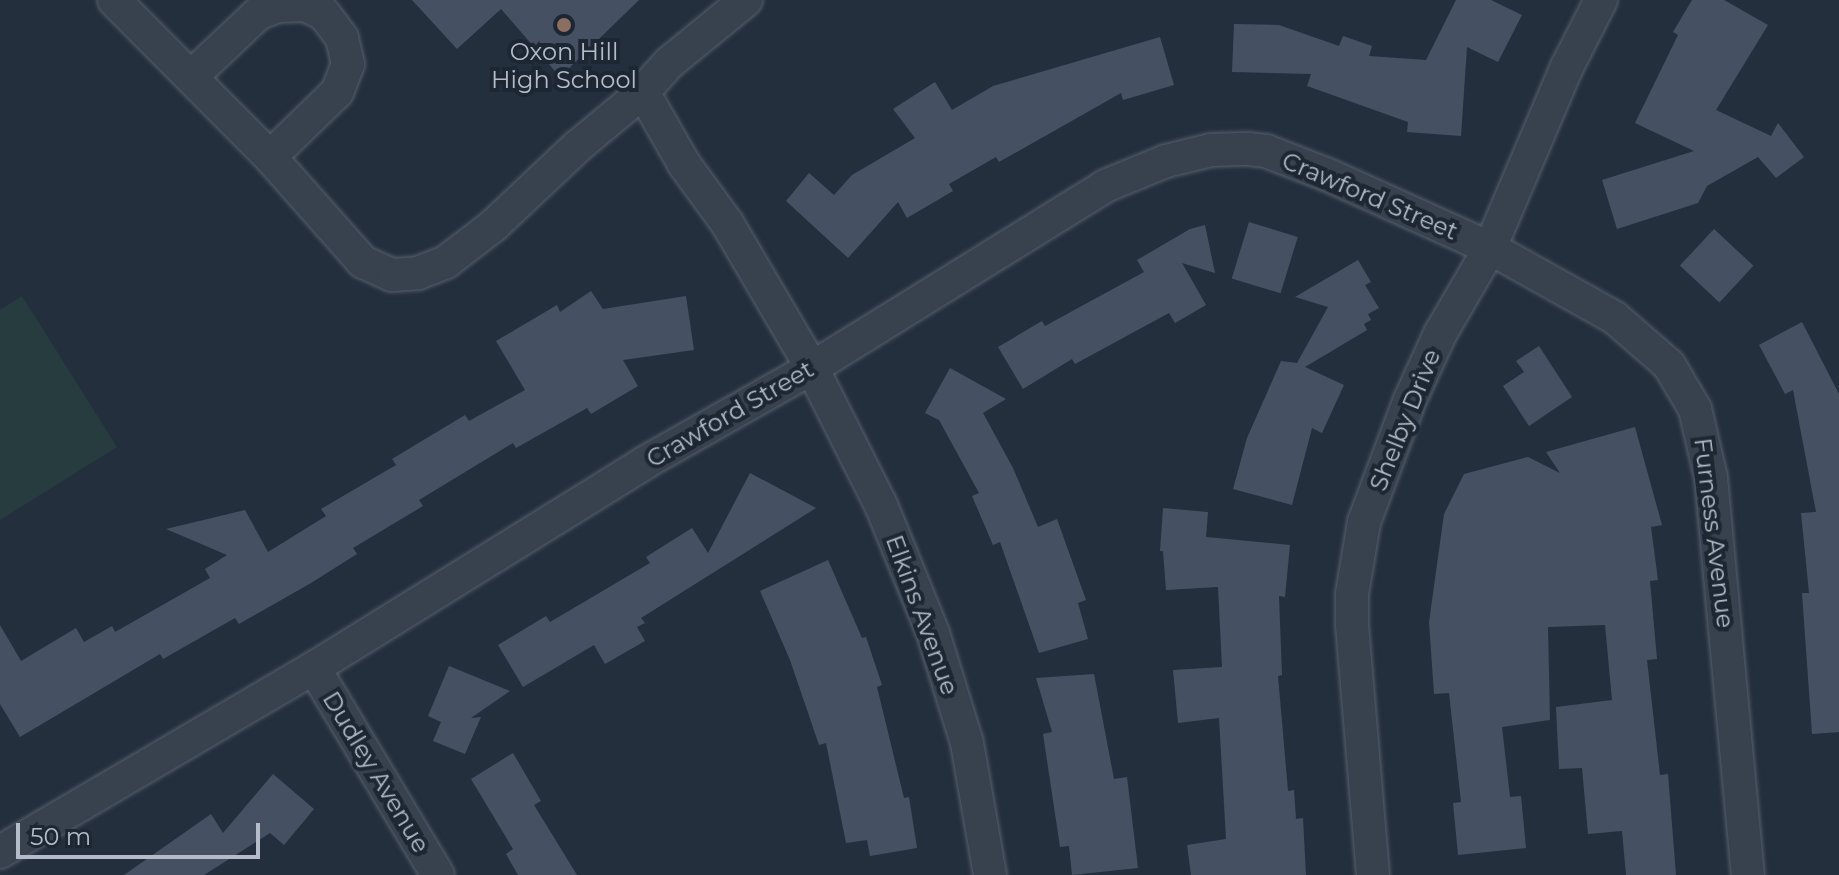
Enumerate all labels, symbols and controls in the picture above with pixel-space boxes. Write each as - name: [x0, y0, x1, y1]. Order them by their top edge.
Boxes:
- marker: Oxon Hill High School: [555, 16, 573, 34]
- place label: Oxon Hill High School: [491, 38, 637, 94]
- street label: Crawford Street: [1278, 146, 1462, 246]
- street label: Shelby Drive: [1364, 345, 1446, 495]
- street label: Crawford Street: [641, 355, 819, 473]
- street label: Furness Avenue: [1688, 436, 1740, 630]
- street label: Elkins Avenue: [880, 531, 964, 699]
- street label: Dudley Avenue: [317, 686, 435, 858]
- scale bar: [20, 807, 264, 857]
- text: 50 m: [30, 822, 91, 851]

